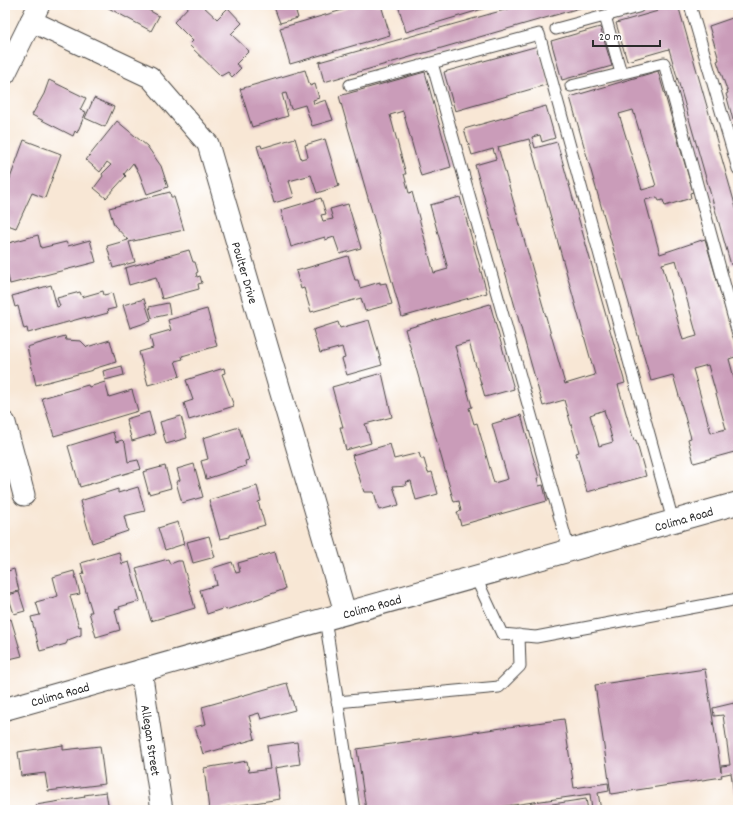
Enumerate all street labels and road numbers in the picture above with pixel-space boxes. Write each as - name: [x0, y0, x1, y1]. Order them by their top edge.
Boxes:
- street label: Poulter Drive: [225, 240, 261, 307]
- street label: Colima Road: [653, 503, 716, 538]
- street label: Colima Road: [341, 591, 404, 626]
- street label: Colima Road: [29, 679, 92, 713]
- street label: Allegan Street: [134, 704, 164, 778]

